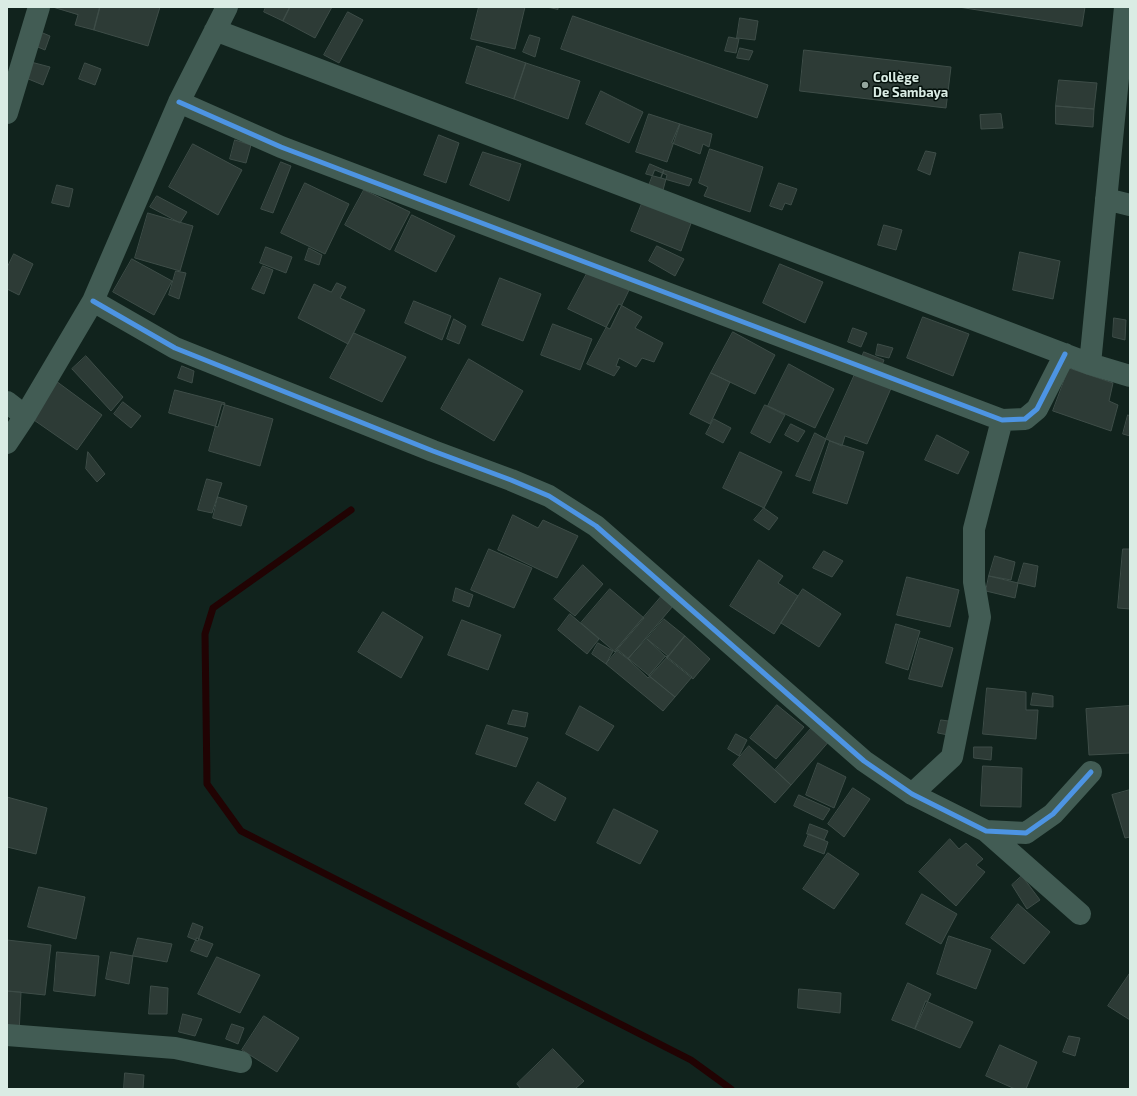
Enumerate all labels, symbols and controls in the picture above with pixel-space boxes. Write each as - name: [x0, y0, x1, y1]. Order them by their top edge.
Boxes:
- place label: Collège De Sambaya: [873, 70, 948, 101]
- marker: Collège De Sambaya: [860, 80, 870, 90]

